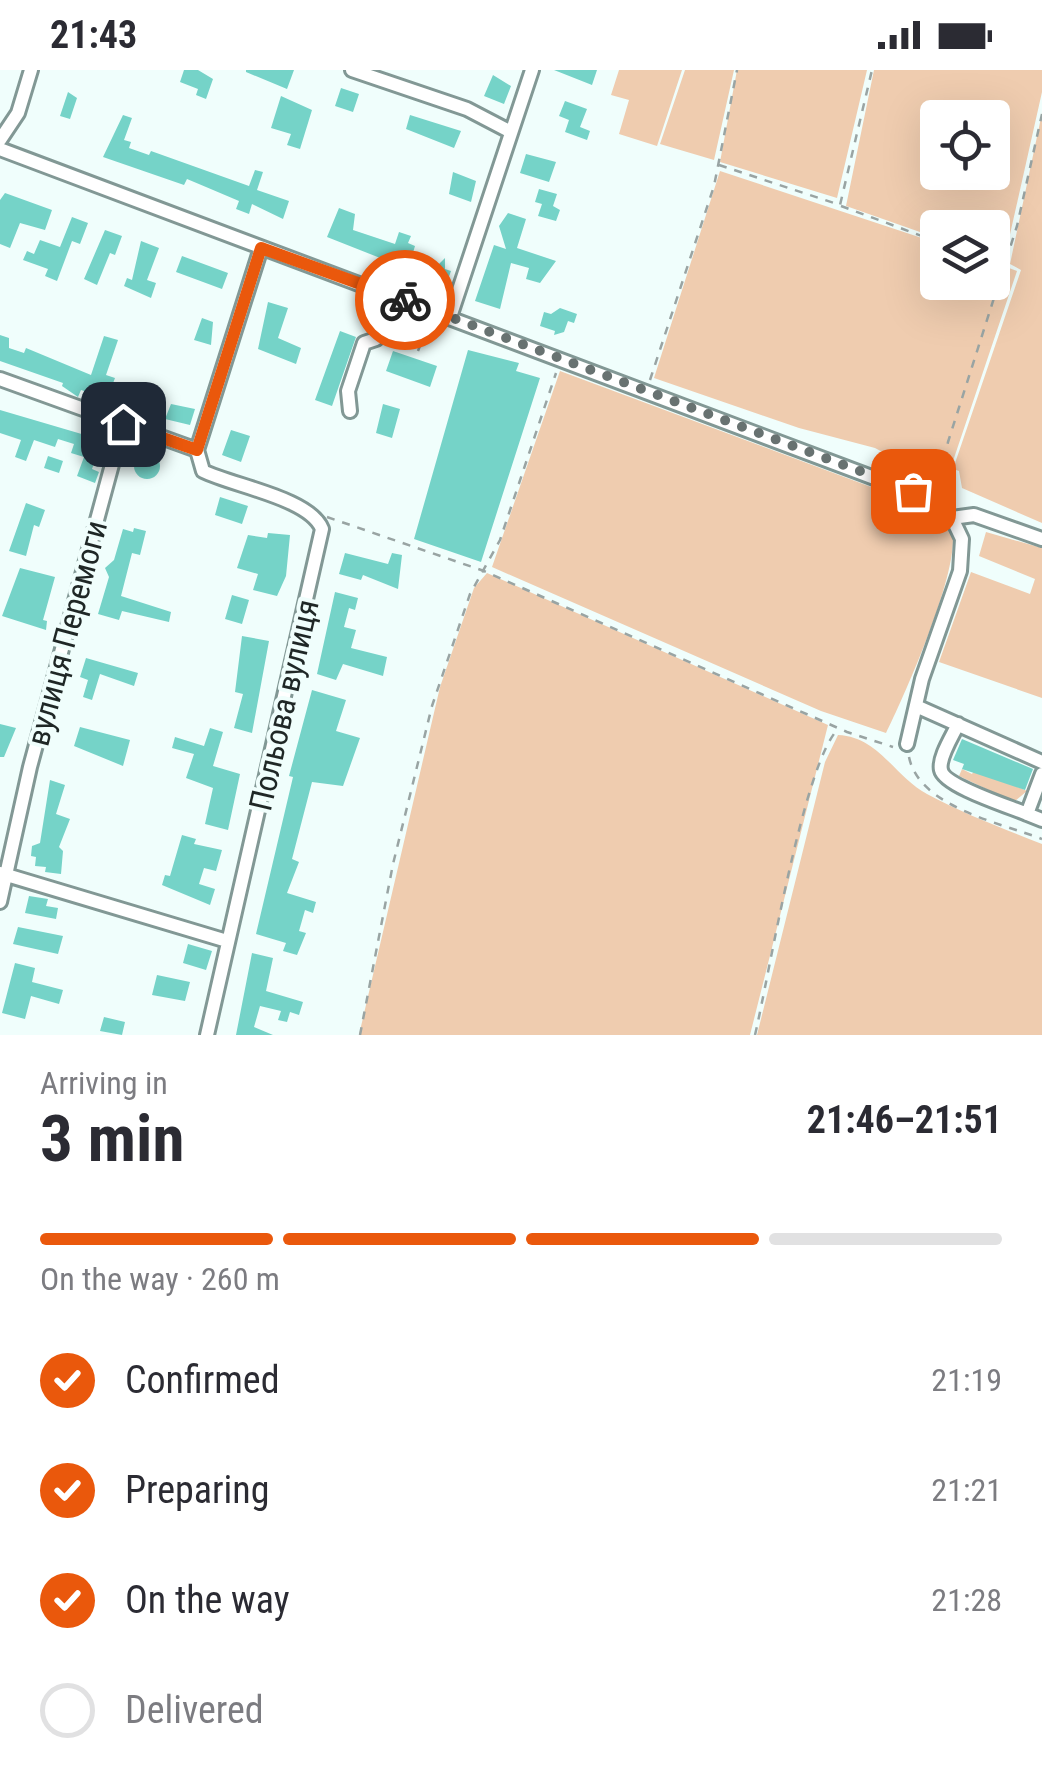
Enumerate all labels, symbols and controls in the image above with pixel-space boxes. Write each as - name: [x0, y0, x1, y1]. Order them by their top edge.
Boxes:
- text: 21:43: [50, 13, 137, 57]
- map controls: [920, 100, 1010, 300]
- button: locate: [920, 100, 1010, 190]
- button: layers: [920, 210, 1010, 300]
- courier: [355, 250, 455, 350]
- icon: bike: [378, 273, 433, 328]
- pin: [81, 382, 166, 467]
- icon: home: [96, 397, 151, 452]
- pin: [871, 449, 956, 534]
- icon: bag: [886, 464, 941, 519]
- street label: вулиця Перемоги: [19, 516, 115, 750]
- street label: Польова вулиця: [241, 596, 327, 814]
- text: Arriving in: [40, 1064, 168, 1102]
- text: 21:46–21:51: [807, 1098, 1002, 1142]
- text: 3 min: [40, 1101, 184, 1177]
- text: On the way · 260 m: [40, 1260, 280, 1298]
- icon: check: [40, 1353, 95, 1408]
- text: Confirmed: [125, 1358, 280, 1402]
- text: 21:19: [931, 1361, 1002, 1399]
- icon: check: [40, 1463, 95, 1518]
- text: Preparing: [125, 1468, 270, 1512]
- text: 21:21: [931, 1471, 1002, 1509]
- icon: check: [40, 1573, 95, 1628]
- text: On the way: [125, 1578, 290, 1622]
- text: 21:28: [931, 1581, 1002, 1619]
- text: Delivered: [125, 1688, 264, 1732]

